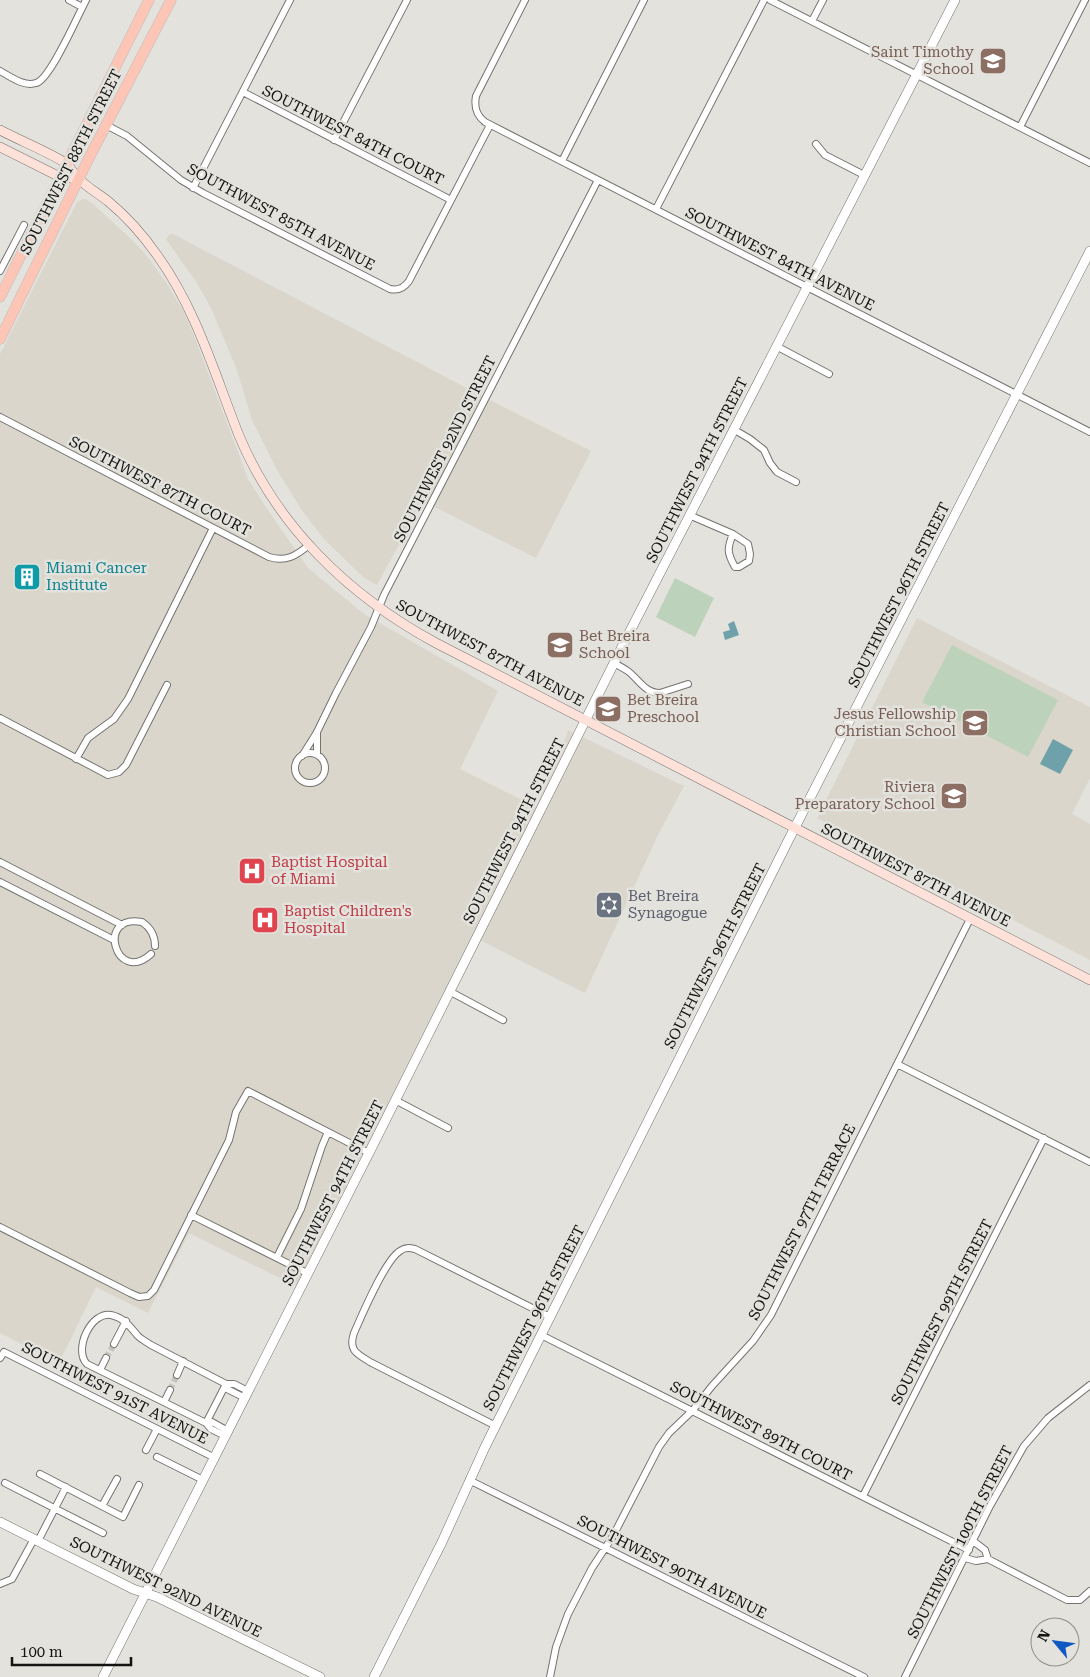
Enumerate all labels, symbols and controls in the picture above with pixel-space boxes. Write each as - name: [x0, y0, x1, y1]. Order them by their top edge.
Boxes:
- place label: Saint Timothy School: [871, 43, 974, 78]
- school or university icon: Saint Timothy School: [978, 46, 1008, 76]
- street label: SOUTHWEST 88TH STREET: [16, 66, 126, 258]
- street label: SOUTHWEST 84TH COURT: [259, 81, 447, 189]
- street label: SOUTHWEST 85TH AVENUE: [184, 160, 378, 274]
- street label: SOUTHWEST 84TH AVENUE: [682, 203, 878, 315]
- street label: SOUTHWEST 92ND STREET: [390, 353, 500, 545]
- street label: SOUTHWEST 94TH STREET: [642, 374, 752, 566]
- street label: SOUTHWEST 87TH COURT: [66, 432, 254, 540]
- street label: SOUTHWEST 96TH STREET: [844, 499, 954, 691]
- place label: Miami Cancer Institute: [46, 559, 147, 594]
- building icon: Miami Cancer Institute: [12, 562, 42, 592]
- street label: SOUTHWEST 87TH AVENUE: [393, 596, 587, 710]
- place label: Bet Breira School: [579, 627, 650, 662]
- school or university icon: Bet Breira School: [545, 630, 575, 660]
- place label: Bet Breira Preschool: [627, 691, 699, 726]
- school or university icon: Bet Breira Preschool: [593, 694, 623, 724]
- place label: Jesus Fellowship Christian School: [834, 705, 956, 740]
- school or university icon: Jesus Fellowship Christian School: [960, 708, 990, 738]
- street label: SOUTHWEST 94TH STREET: [459, 735, 569, 927]
- place label: Riviera Preparatory School: [795, 778, 935, 813]
- school or university icon: Riviera Preparatory School: [939, 781, 969, 811]
- street label: SOUTHWEST 87TH AVENUE: [818, 819, 1014, 931]
- place label: Baptist Hospital of Miami: [271, 853, 388, 888]
- hospital icon: Baptist Hospital of Miami: [237, 856, 267, 886]
- street label: SOUTHWEST 96TH STREET: [660, 860, 770, 1052]
- place label: Bet Breira Synagogue: [628, 887, 707, 922]
- synagogue icon: Bet Breira Synagogue: [594, 890, 624, 920]
- place label: Baptist Children's Hospital: [284, 902, 412, 937]
- hospital icon: Baptist Children's Hospital: [250, 905, 280, 935]
- street label: SOUTHWEST 94TH STREET: [278, 1097, 388, 1289]
- street label: SOUTHWEST 97TH TERRACE: [745, 1121, 859, 1323]
- street label: SOUTHWEST 99TH STREET: [887, 1216, 997, 1408]
- street label: SOUTHWEST 96TH STREET: [479, 1222, 589, 1414]
- street label: SOUTHWEST 91ST AVENUE: [19, 1338, 211, 1448]
- street label: SOUTHWEST 89TH COURT: [667, 1377, 855, 1485]
- street label: SOUTHWEST 100TH STREET: [903, 1443, 1017, 1641]
- street label: SOUTHWEST 90TH AVENUE: [574, 1511, 770, 1623]
- street label: SOUTHWEST 92ND AVENUE: [67, 1533, 265, 1641]
- north arrow: [1030, 1617, 1080, 1667]
- text: N: [1034, 1627, 1053, 1644]
- scale bar: [12, 1634, 131, 1666]
- text: 100 m: [20, 1643, 63, 1661]

